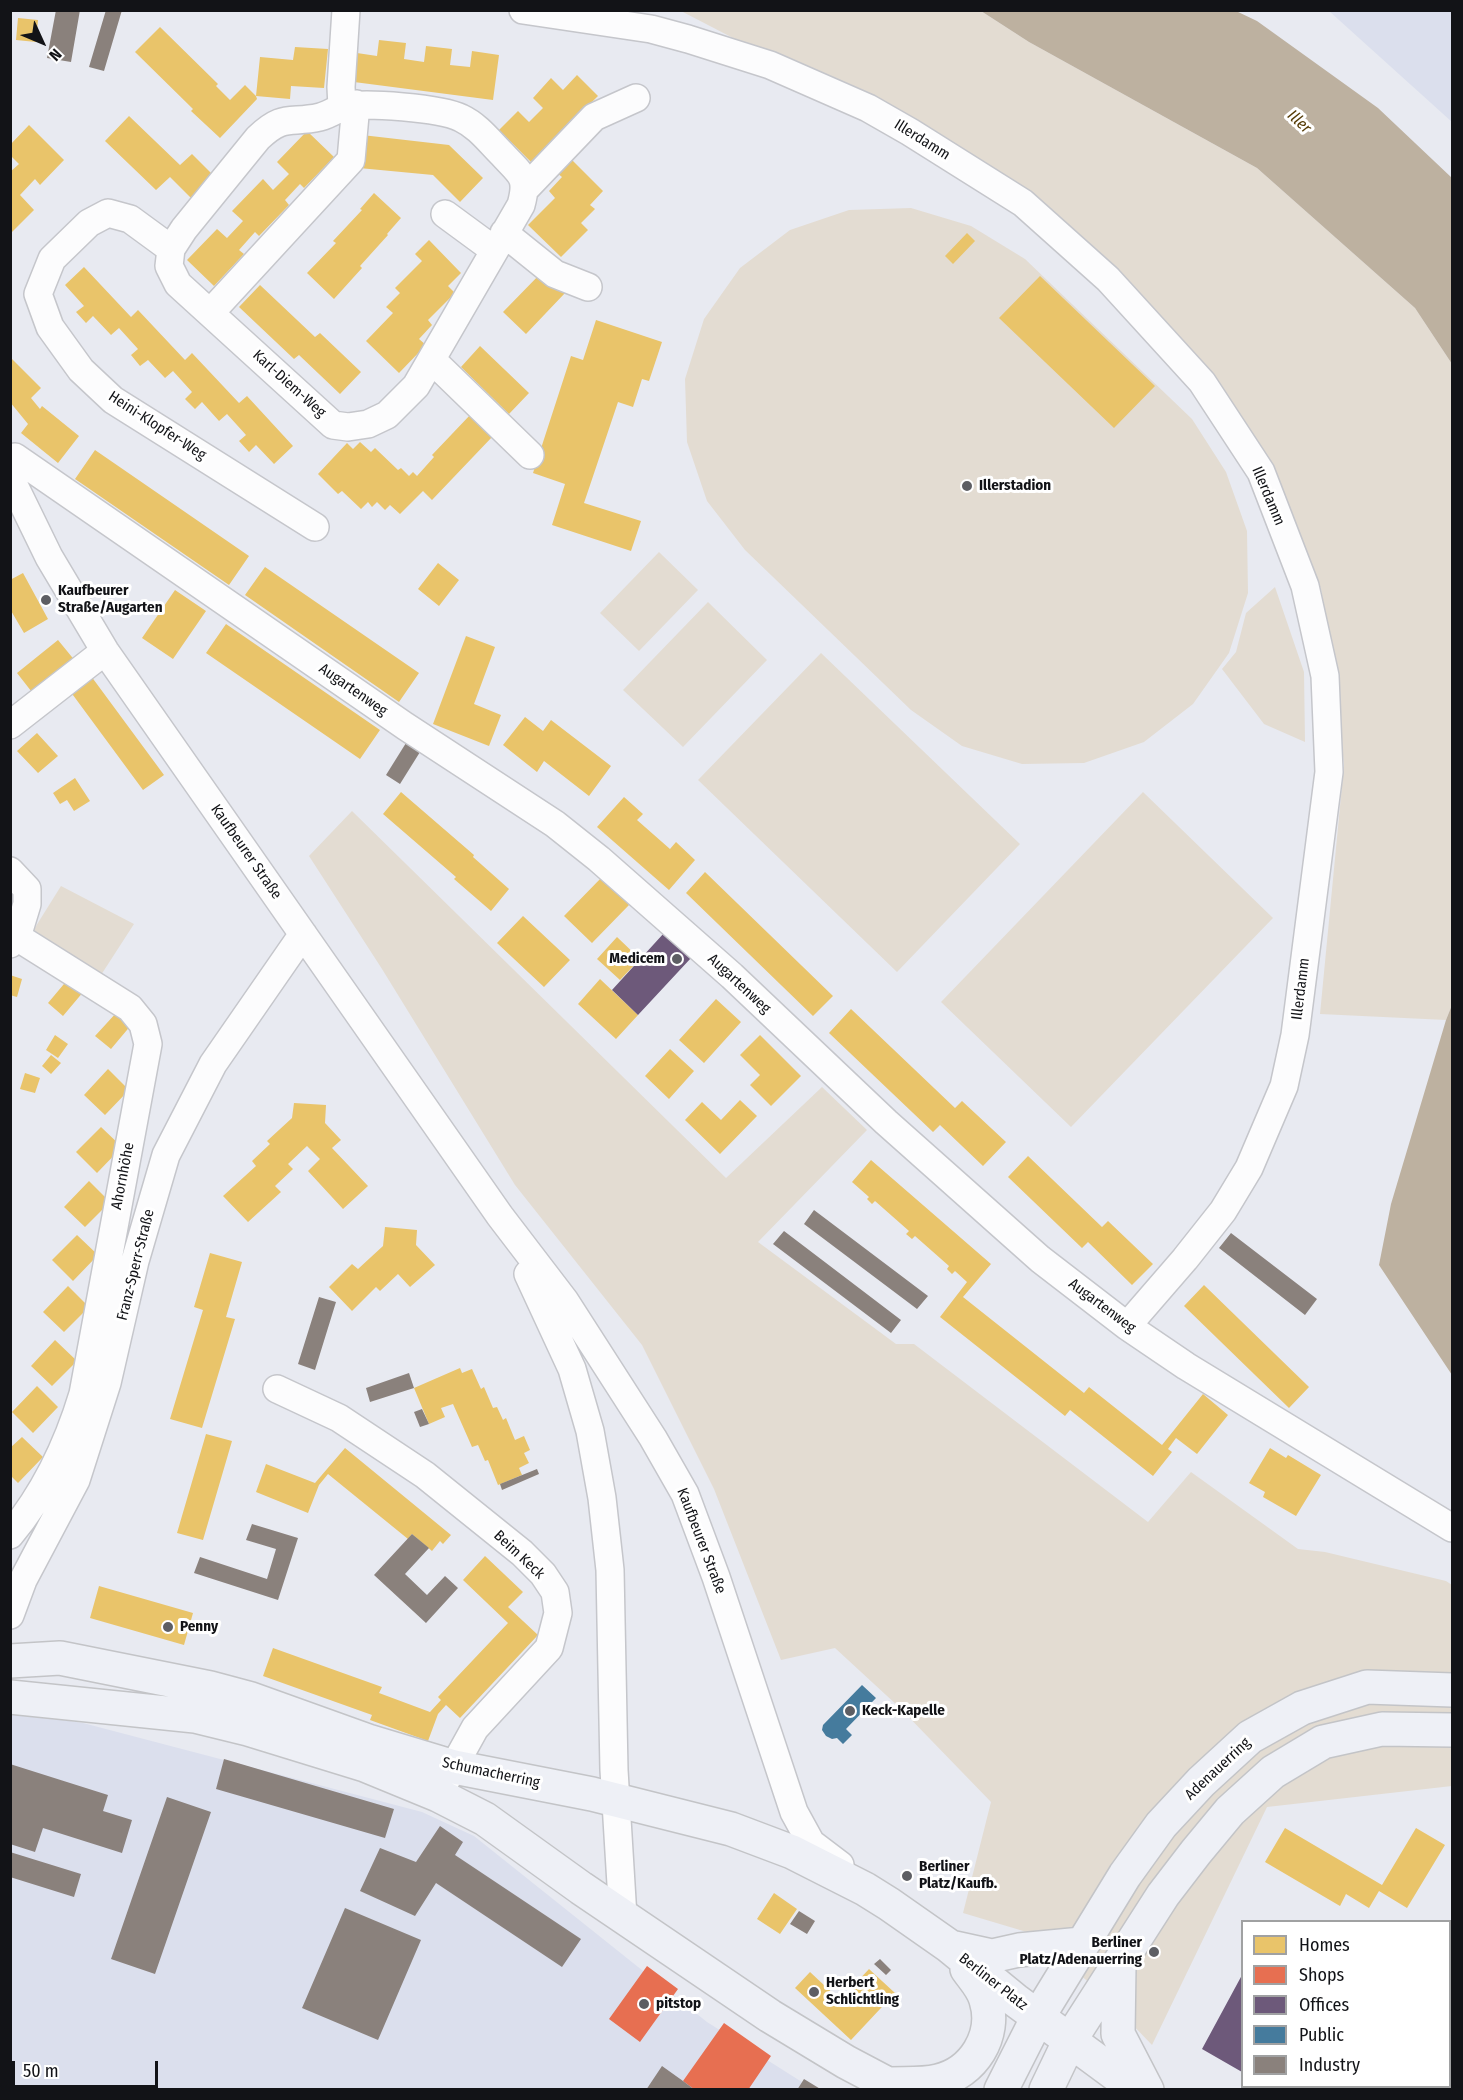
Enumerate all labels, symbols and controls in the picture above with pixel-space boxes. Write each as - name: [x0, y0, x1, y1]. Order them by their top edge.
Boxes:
- north arrow: [12, 12, 72, 72]
- text: N: [45, 45, 65, 65]
- water label: Iller: [1283, 106, 1315, 138]
- street label: Illerdamm: [891, 116, 953, 164]
- street label: Karl-Diem-Weg: [249, 346, 329, 422]
- street label: Heini-Klopfer-Weg: [105, 388, 209, 464]
- street label: Illerdamm: [1248, 464, 1288, 528]
- place label: Illerstadion: [979, 477, 1051, 495]
- marker: Illerstadion: [960, 479, 974, 493]
- place label: Kaufbeurer Straße/Augarten: [58, 582, 163, 617]
- marker: Kaufbeurer Straße/Augarten: [39, 593, 53, 607]
- street label: Augartenweg: [315, 660, 391, 720]
- street label: Kaufbeurer Straße: [207, 801, 285, 903]
- place label: Medicem: [609, 950, 665, 968]
- street label: Augartenweg: [704, 950, 774, 1018]
- marker: Medicem: [670, 952, 684, 966]
- street label: Illerdamm: [1288, 957, 1314, 1021]
- street label: Ahornhöhe: [108, 1141, 138, 1211]
- street label: Franz-Sperr-Straße: [113, 1207, 159, 1323]
- street label: Augartenweg: [1065, 1275, 1139, 1337]
- street label: Kaufbeurer Straße: [673, 1486, 729, 1596]
- street label: Beim Keck: [490, 1527, 548, 1583]
- place label: Penny: [180, 1618, 218, 1636]
- marker: Penny: [161, 1620, 175, 1634]
- place label: Keck-Kapelle: [862, 1702, 945, 1720]
- marker: Keck-Kapelle: [843, 1704, 857, 1718]
- street label: Adenauerring: [1181, 1734, 1255, 1804]
- street label: Schumacherring: [440, 1754, 542, 1792]
- place label: Berliner Platz/Kaufb.: [919, 1858, 997, 1893]
- marker: Berliner Platz/Kaufb.: [900, 1869, 914, 1883]
- legend: [1241, 1920, 1451, 2088]
- place label: Berliner Platz/Adenauerring: [1019, 1934, 1142, 1969]
- text: Homes: [1299, 1934, 1350, 1956]
- marker: Berliner Platz/Adenauerring: [1147, 1945, 1161, 1959]
- street label: Berliner Platz: [955, 1950, 1031, 2014]
- text: Shops: [1299, 1964, 1344, 1986]
- place label: Herbert Schlichtling: [826, 1974, 899, 2009]
- marker: Herbert Schlichtling: [807, 1985, 821, 1999]
- text: Offices: [1299, 1994, 1349, 2016]
- place label: pitstop: [656, 1995, 701, 2013]
- marker: pitstop: [637, 1997, 651, 2011]
- text: Public: [1299, 2024, 1344, 2046]
- scale bar: [15, 2049, 160, 2087]
- text: Industry: [1299, 2054, 1360, 2076]
- text: 50 m: [23, 2060, 59, 2082]

